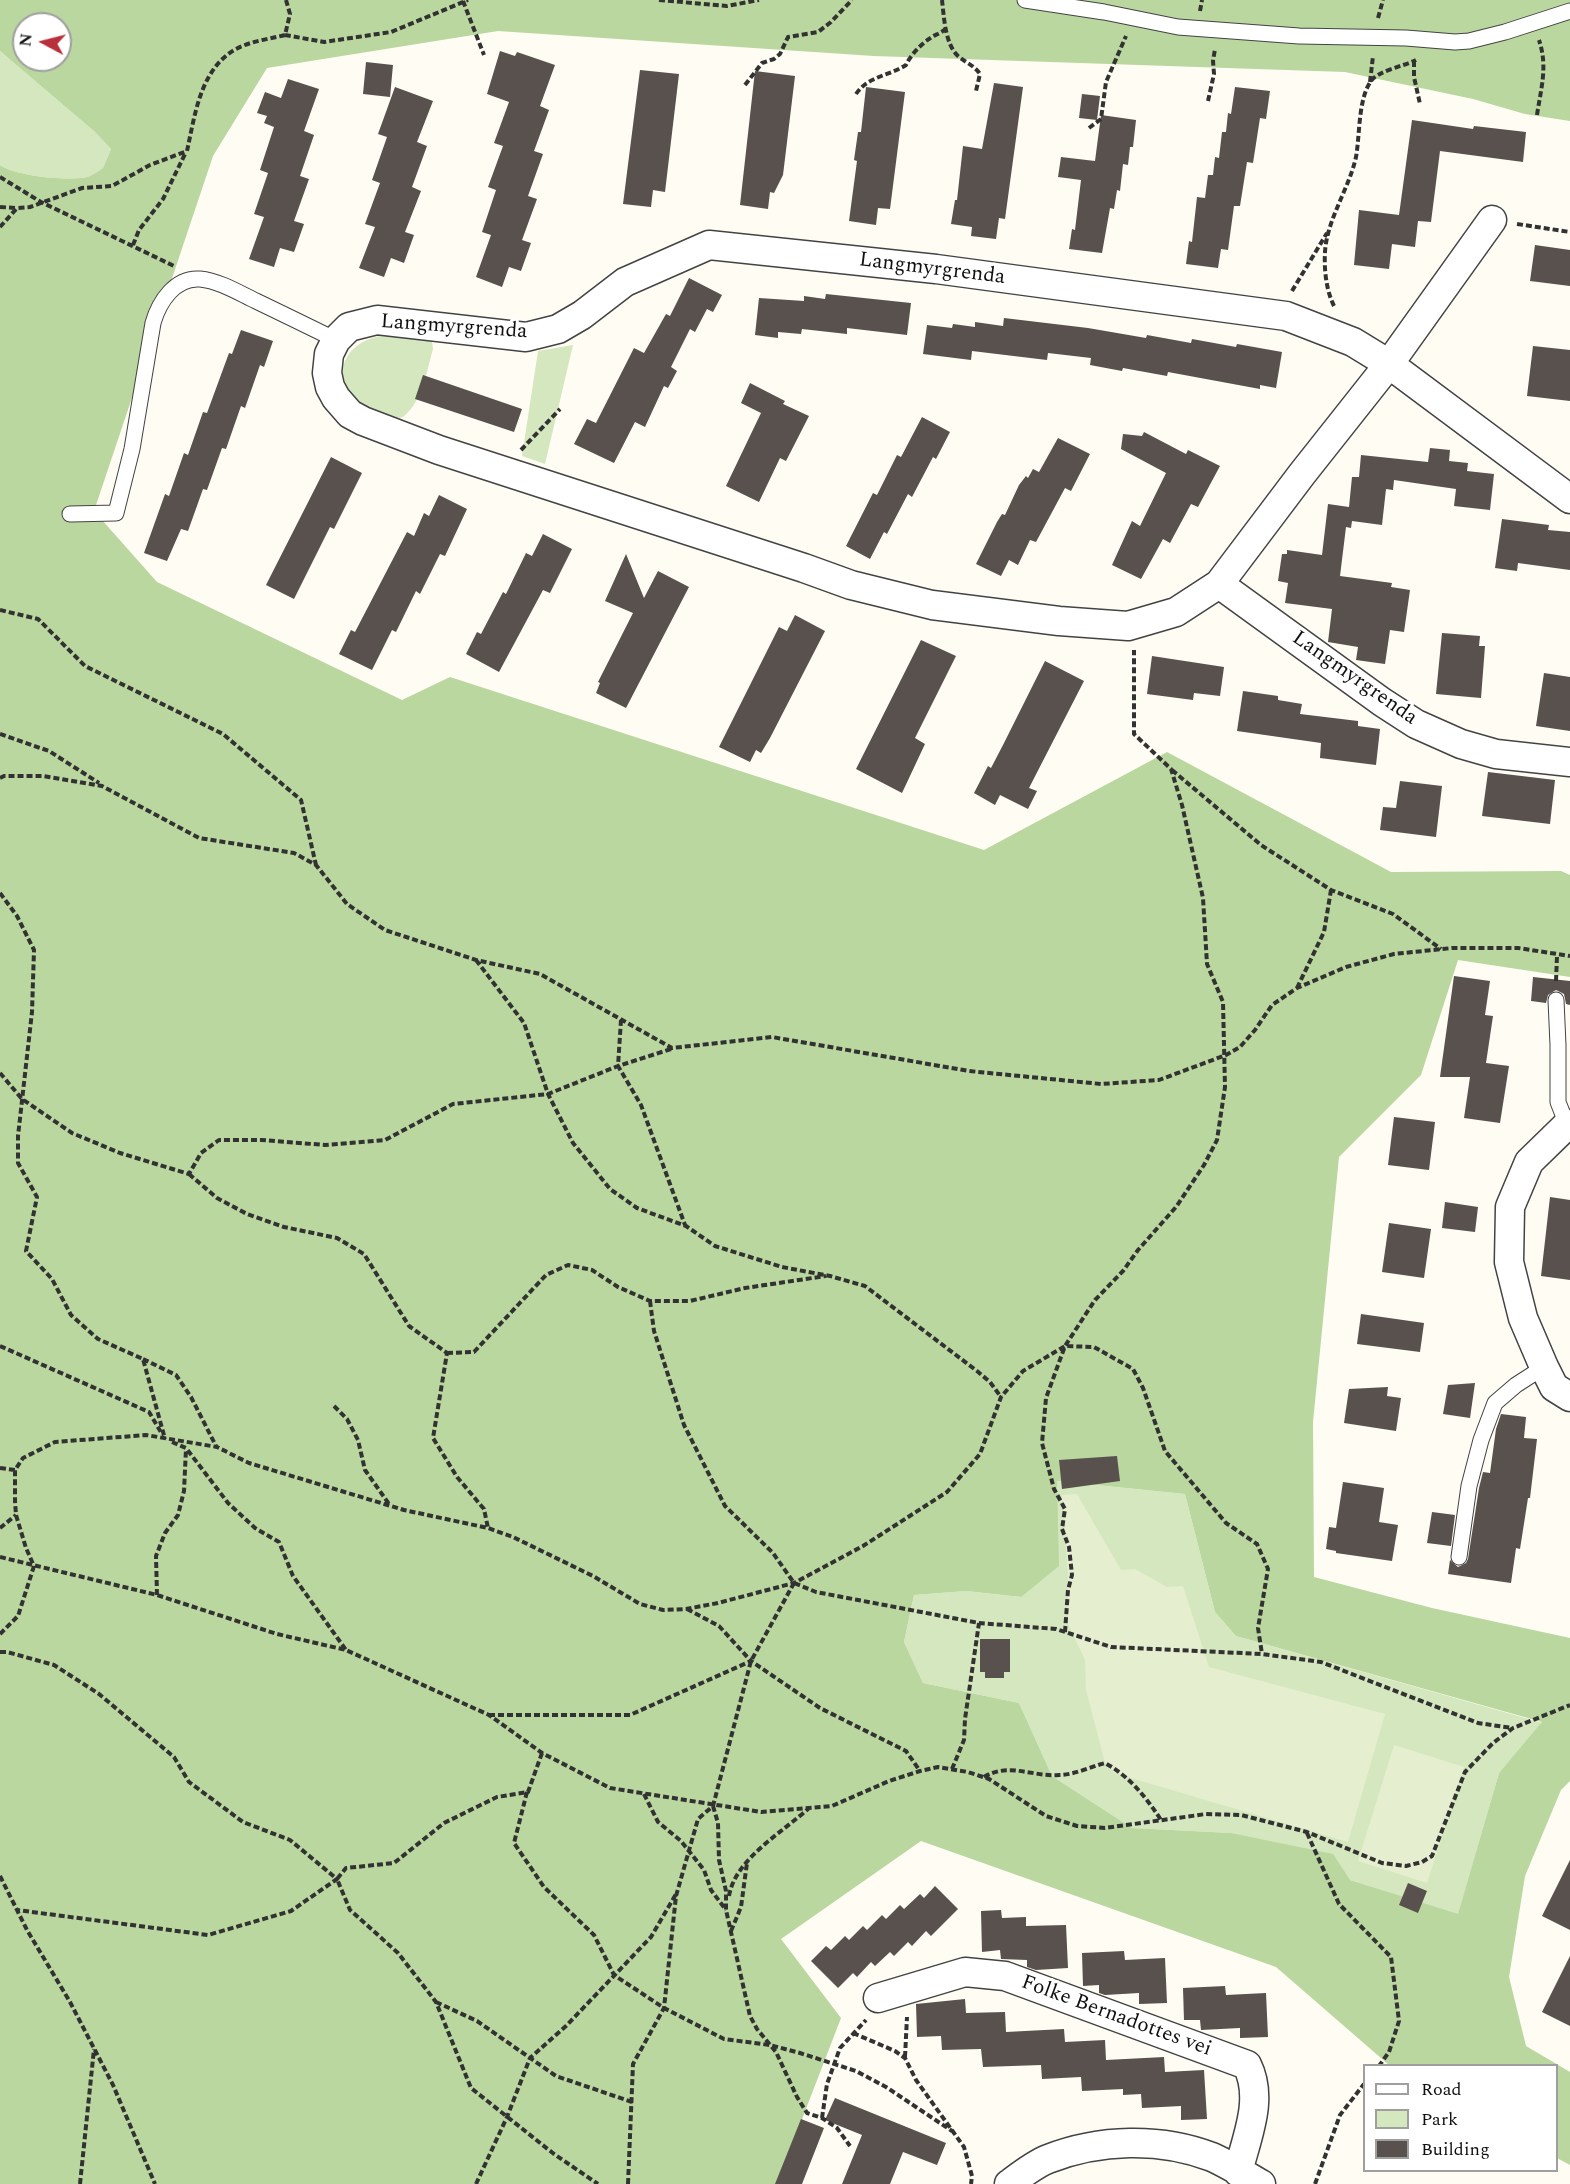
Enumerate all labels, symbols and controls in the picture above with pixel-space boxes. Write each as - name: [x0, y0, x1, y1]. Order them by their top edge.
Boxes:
- north arrow: [12, 12, 72, 72]
- text: N: [13, 32, 39, 48]
- street label: Langmyrgrenda: [857, 249, 1007, 291]
- street label: Langmyrgrenda: [380, 310, 528, 346]
- street label: Langmyrgrenda: [1286, 626, 1422, 732]
- street label: Folke Bernadottes vei: [1017, 1971, 1215, 2063]
- legend: [1363, 2064, 1558, 2172]
- text: Road: [1421, 2076, 1462, 2103]
- text: Park: [1421, 2106, 1458, 2133]
- text: Building: [1421, 2136, 1490, 2163]

